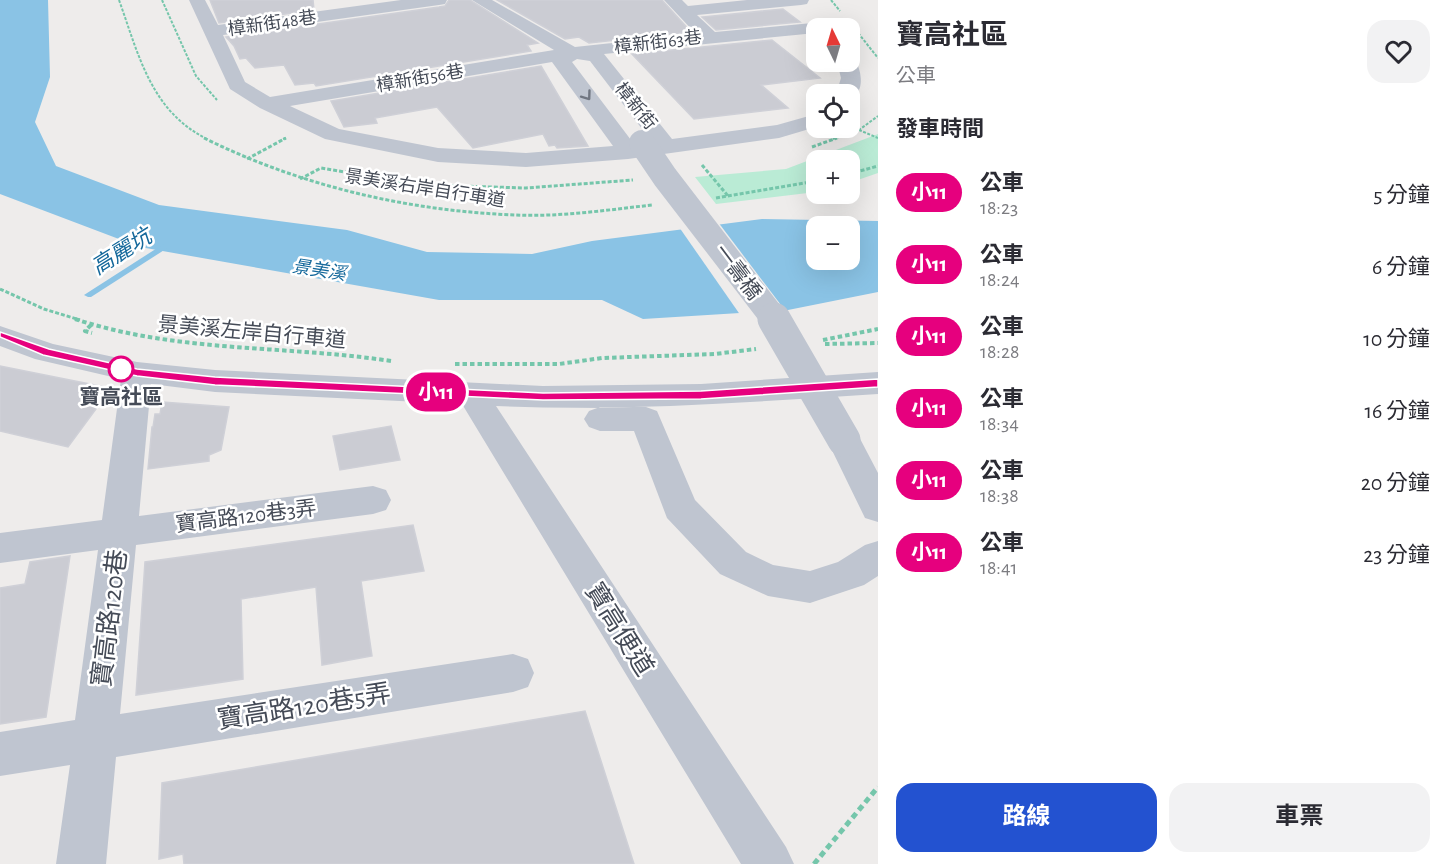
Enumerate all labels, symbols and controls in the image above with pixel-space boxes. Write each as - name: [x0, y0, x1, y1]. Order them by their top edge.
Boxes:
- street label: 樟新街48巷: [226, 7, 318, 39]
- north arrow: [806, 18, 860, 72]
- map controls: [806, 18, 860, 270]
- button: heart: [1367, 20, 1430, 83]
- text: 寶高社區: [896, 22, 1008, 50]
- street label: 樟新街63巷: [613, 27, 703, 57]
- street label: 樟新街56巷: [375, 61, 465, 95]
- text: 公車: [896, 66, 936, 86]
- street label: 樟新街: [611, 79, 661, 133]
- button: locate: [806, 84, 860, 138]
- one-way arrow: [580, 90, 591, 101]
- text: 發車時間: [896, 118, 984, 140]
- button: +: [806, 150, 860, 204]
- street label: 景美溪右岸自行車道: [343, 165, 507, 211]
- text: 公車: [980, 172, 1024, 194]
- text: 小11: [911, 182, 947, 203]
- text: 5 分鐘: [1373, 184, 1430, 206]
- text: 18:23: [980, 198, 1018, 218]
- button: −: [806, 216, 860, 270]
- water label: 高麗坑: [87, 223, 158, 279]
- street label: 一壽橋: [710, 240, 766, 304]
- text: 公車: [980, 244, 1024, 266]
- text: 小11: [911, 254, 947, 275]
- water label: 景美溪: [291, 256, 350, 285]
- text: 6 分鐘: [1372, 256, 1430, 278]
- text: 18:24: [980, 270, 1020, 290]
- street label: 景美溪左岸自行車道: [157, 313, 347, 351]
- text: 公車: [980, 316, 1024, 338]
- text: 小11: [911, 326, 947, 347]
- text: 10 分鐘: [1363, 328, 1430, 350]
- text: 18:28: [980, 342, 1020, 362]
- marker: 寶高社區: [108, 356, 134, 382]
- line badge: 小11: [402, 372, 470, 412]
- text: 小11: [418, 382, 454, 403]
- place label: 寶高社區: [79, 385, 163, 408]
- text: 公車: [980, 388, 1024, 410]
- text: 小11: [911, 398, 947, 419]
- text: 16 分鐘: [1364, 400, 1430, 422]
- text: 18:34: [980, 414, 1019, 434]
- text: 公車: [980, 460, 1024, 482]
- text: 小11: [911, 470, 947, 491]
- text: 20 分鐘: [1361, 472, 1430, 494]
- text: 18:38: [980, 486, 1019, 506]
- street label: 寶高路120巷3弄: [174, 496, 318, 536]
- text: 公車: [980, 532, 1024, 554]
- text: 小11: [911, 542, 947, 563]
- text: 23 分鐘: [1363, 544, 1430, 566]
- street label: 寶高路120巷: [88, 548, 131, 688]
- text: 18:41: [980, 558, 1017, 578]
- street label: 寶高便道: [581, 577, 659, 681]
- street label: 寶高路120巷5弄: [215, 679, 393, 734]
- button: 路線: [896, 783, 1157, 852]
- button: 車票: [1169, 783, 1430, 852]

